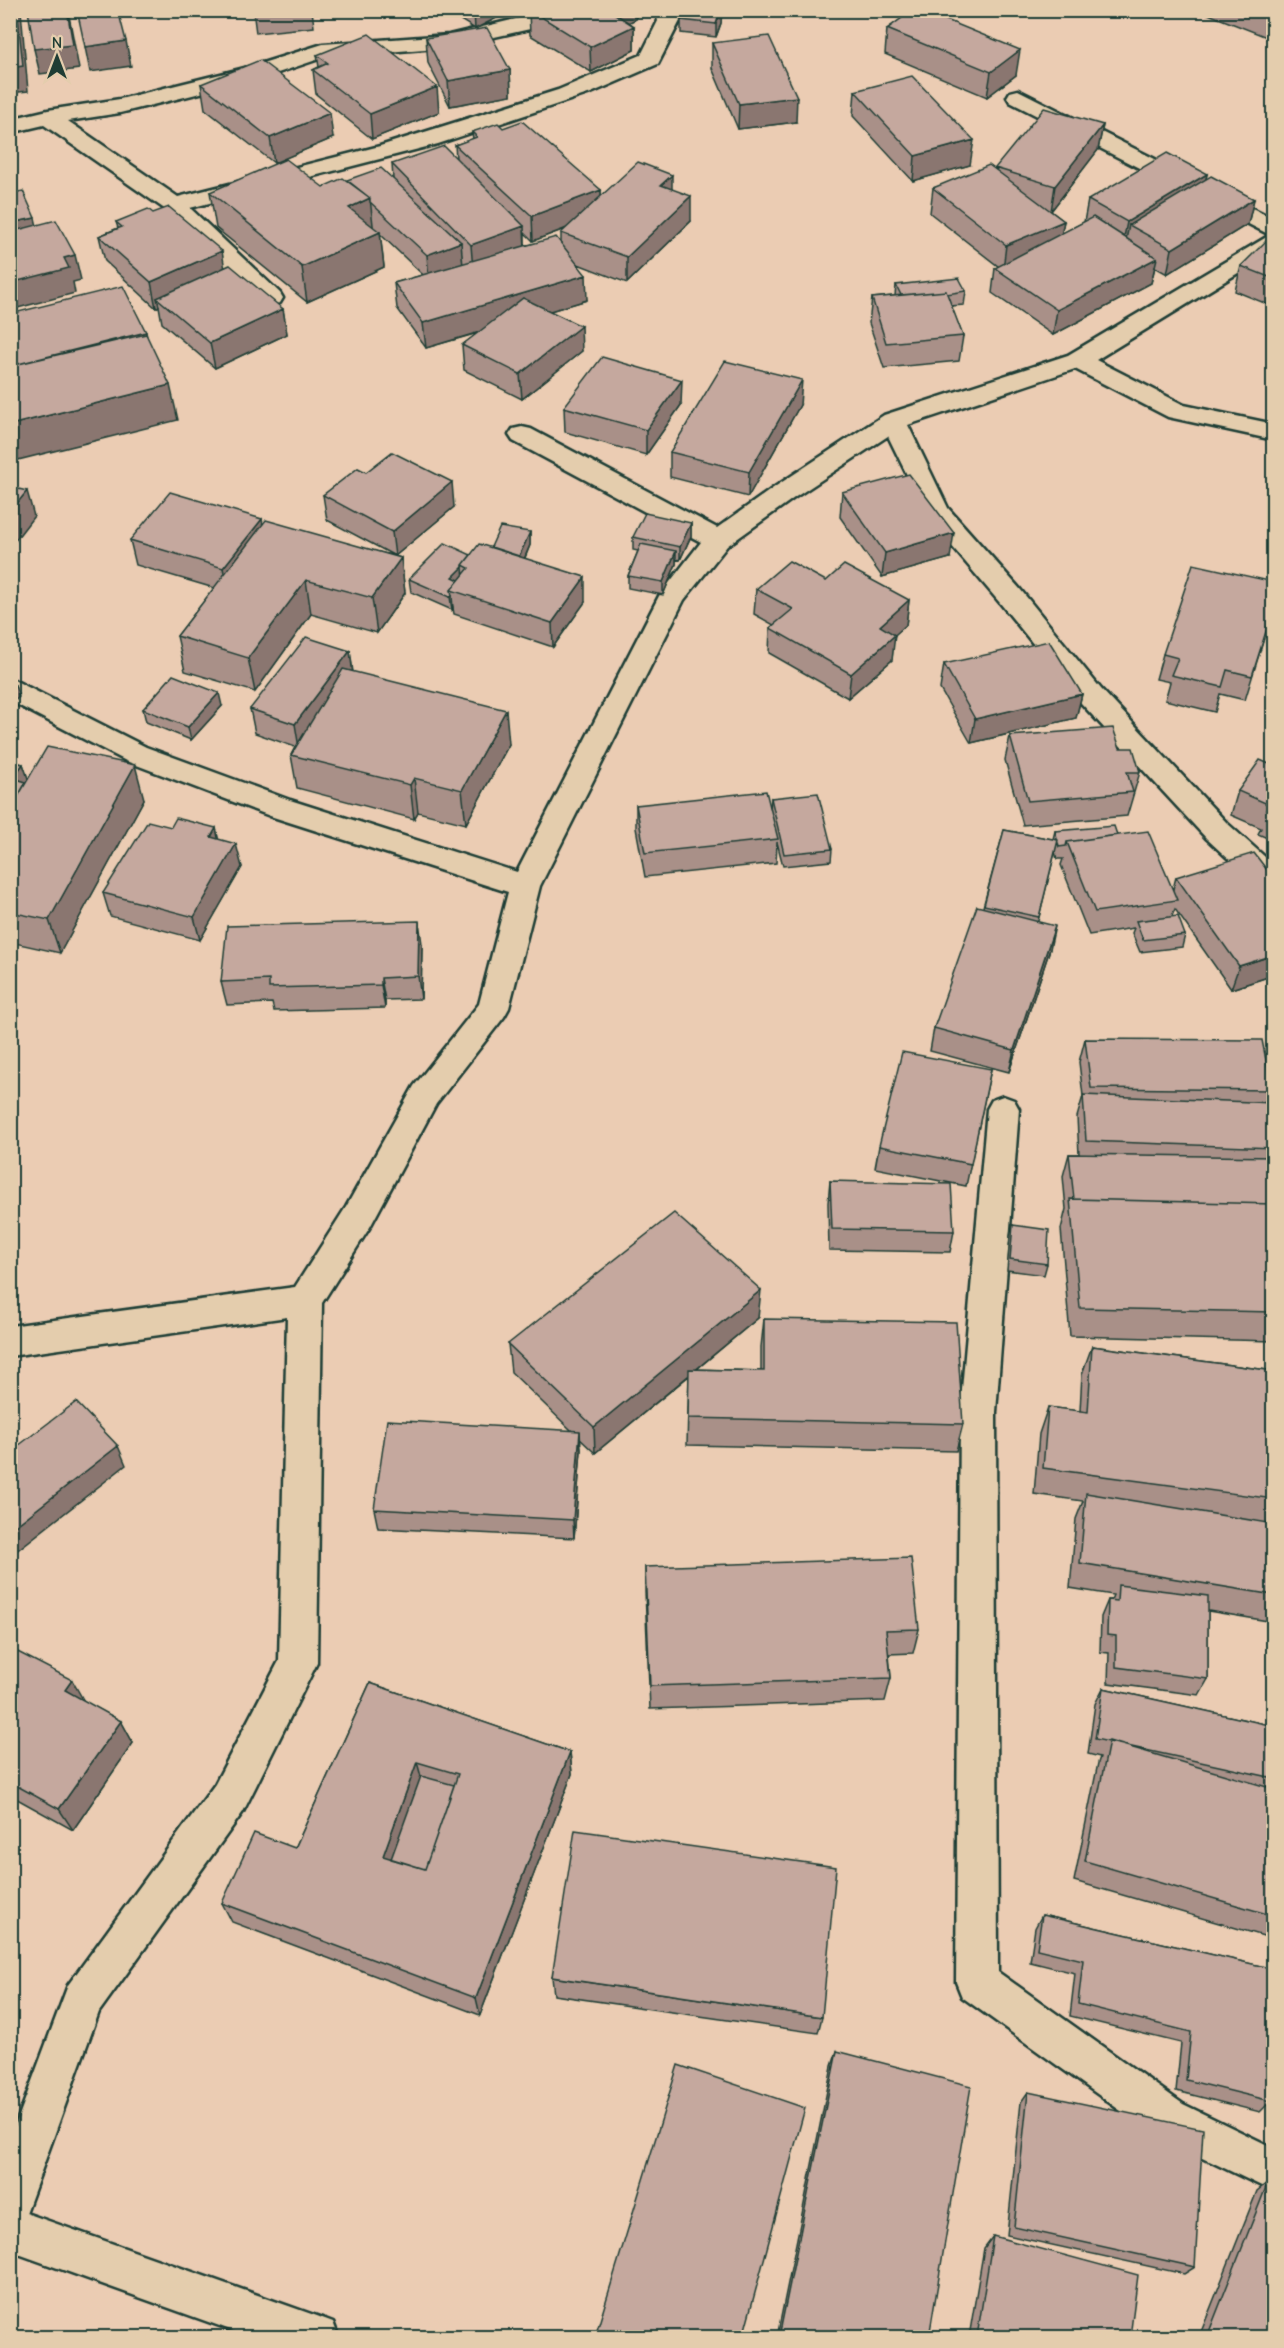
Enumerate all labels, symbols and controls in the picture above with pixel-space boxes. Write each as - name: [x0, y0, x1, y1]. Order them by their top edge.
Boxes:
- north arrow: [27, 27, 87, 87]
- text: N: [52, 34, 62, 52]

